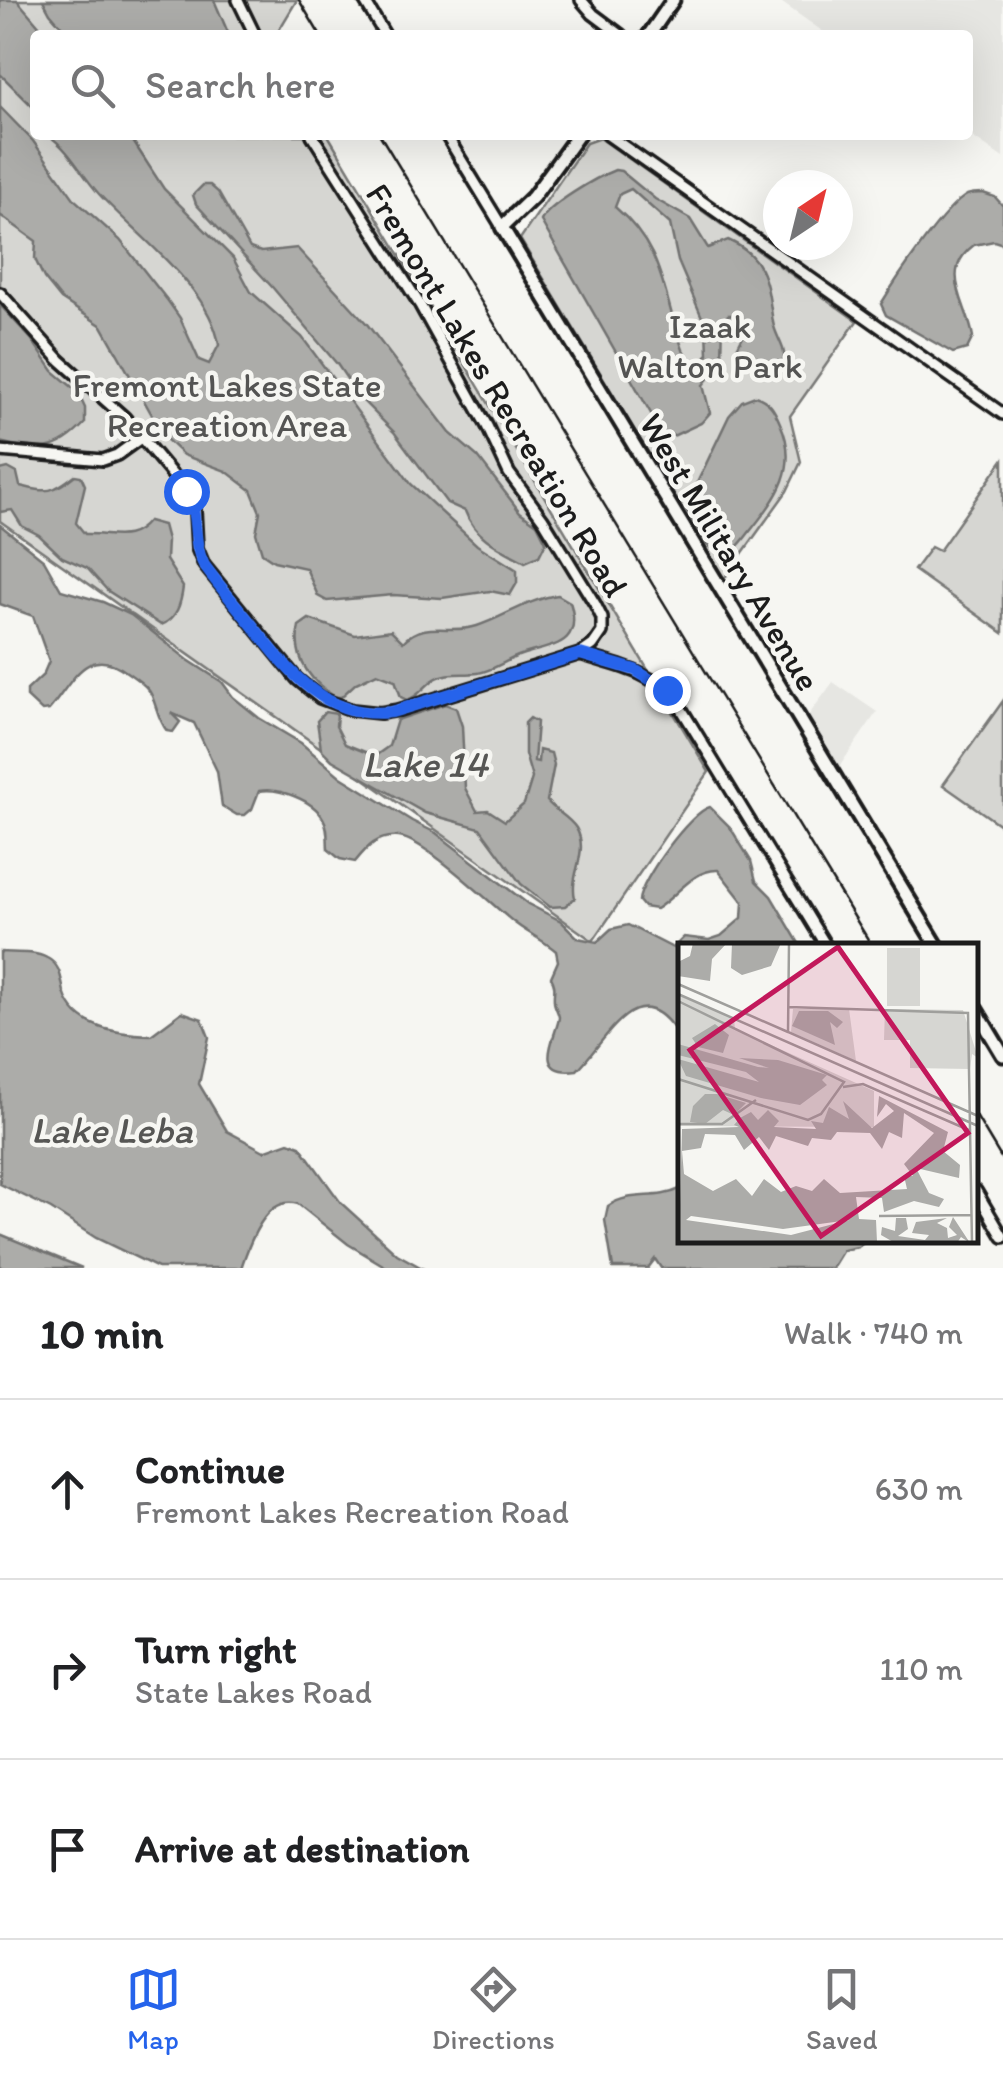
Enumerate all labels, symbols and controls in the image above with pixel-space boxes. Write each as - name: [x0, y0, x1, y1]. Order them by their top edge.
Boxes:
- search box: [30, 30, 973, 140]
- icon: search: [65, 58, 120, 113]
- text: Search here: [145, 62, 336, 108]
- north arrow: [763, 170, 853, 260]
- street label: Fremont Lakes Recreation Road: [357, 176, 637, 604]
- park label: Izaak Walton Park: [617, 305, 803, 387]
- park label: Fremont Lakes State Recreation Area: [72, 364, 382, 446]
- street label: West Military Avenue: [630, 406, 830, 698]
- route start: [164, 469, 210, 515]
- route end: [645, 668, 691, 714]
- water label: Lake 14: [362, 741, 490, 787]
- inset map: [678, 943, 978, 1243]
- water label: Lake Leba: [31, 1107, 193, 1153]
- text: 10 min: [40, 1308, 163, 1359]
- text: Walk · 740 m: [784, 1314, 963, 1352]
- text: Continue: [135, 1447, 285, 1493]
- icon: ahead: [40, 1462, 95, 1517]
- text: 630 m: [875, 1470, 963, 1508]
- text: Fremont Lakes Recreation Road: [135, 1493, 569, 1531]
- text: Turn right: [135, 1627, 297, 1673]
- icon: right: [40, 1642, 95, 1697]
- text: 110 m: [879, 1650, 963, 1688]
- text: State Lakes Road: [135, 1673, 372, 1711]
- icon: arrive: [40, 1822, 95, 1877]
- text: Arrive at destination: [135, 1826, 470, 1872]
- tab: Map: [126, 1962, 181, 2056]
- tab: Directions: [432, 1962, 555, 2056]
- tab: Saved: [806, 1962, 877, 2056]

